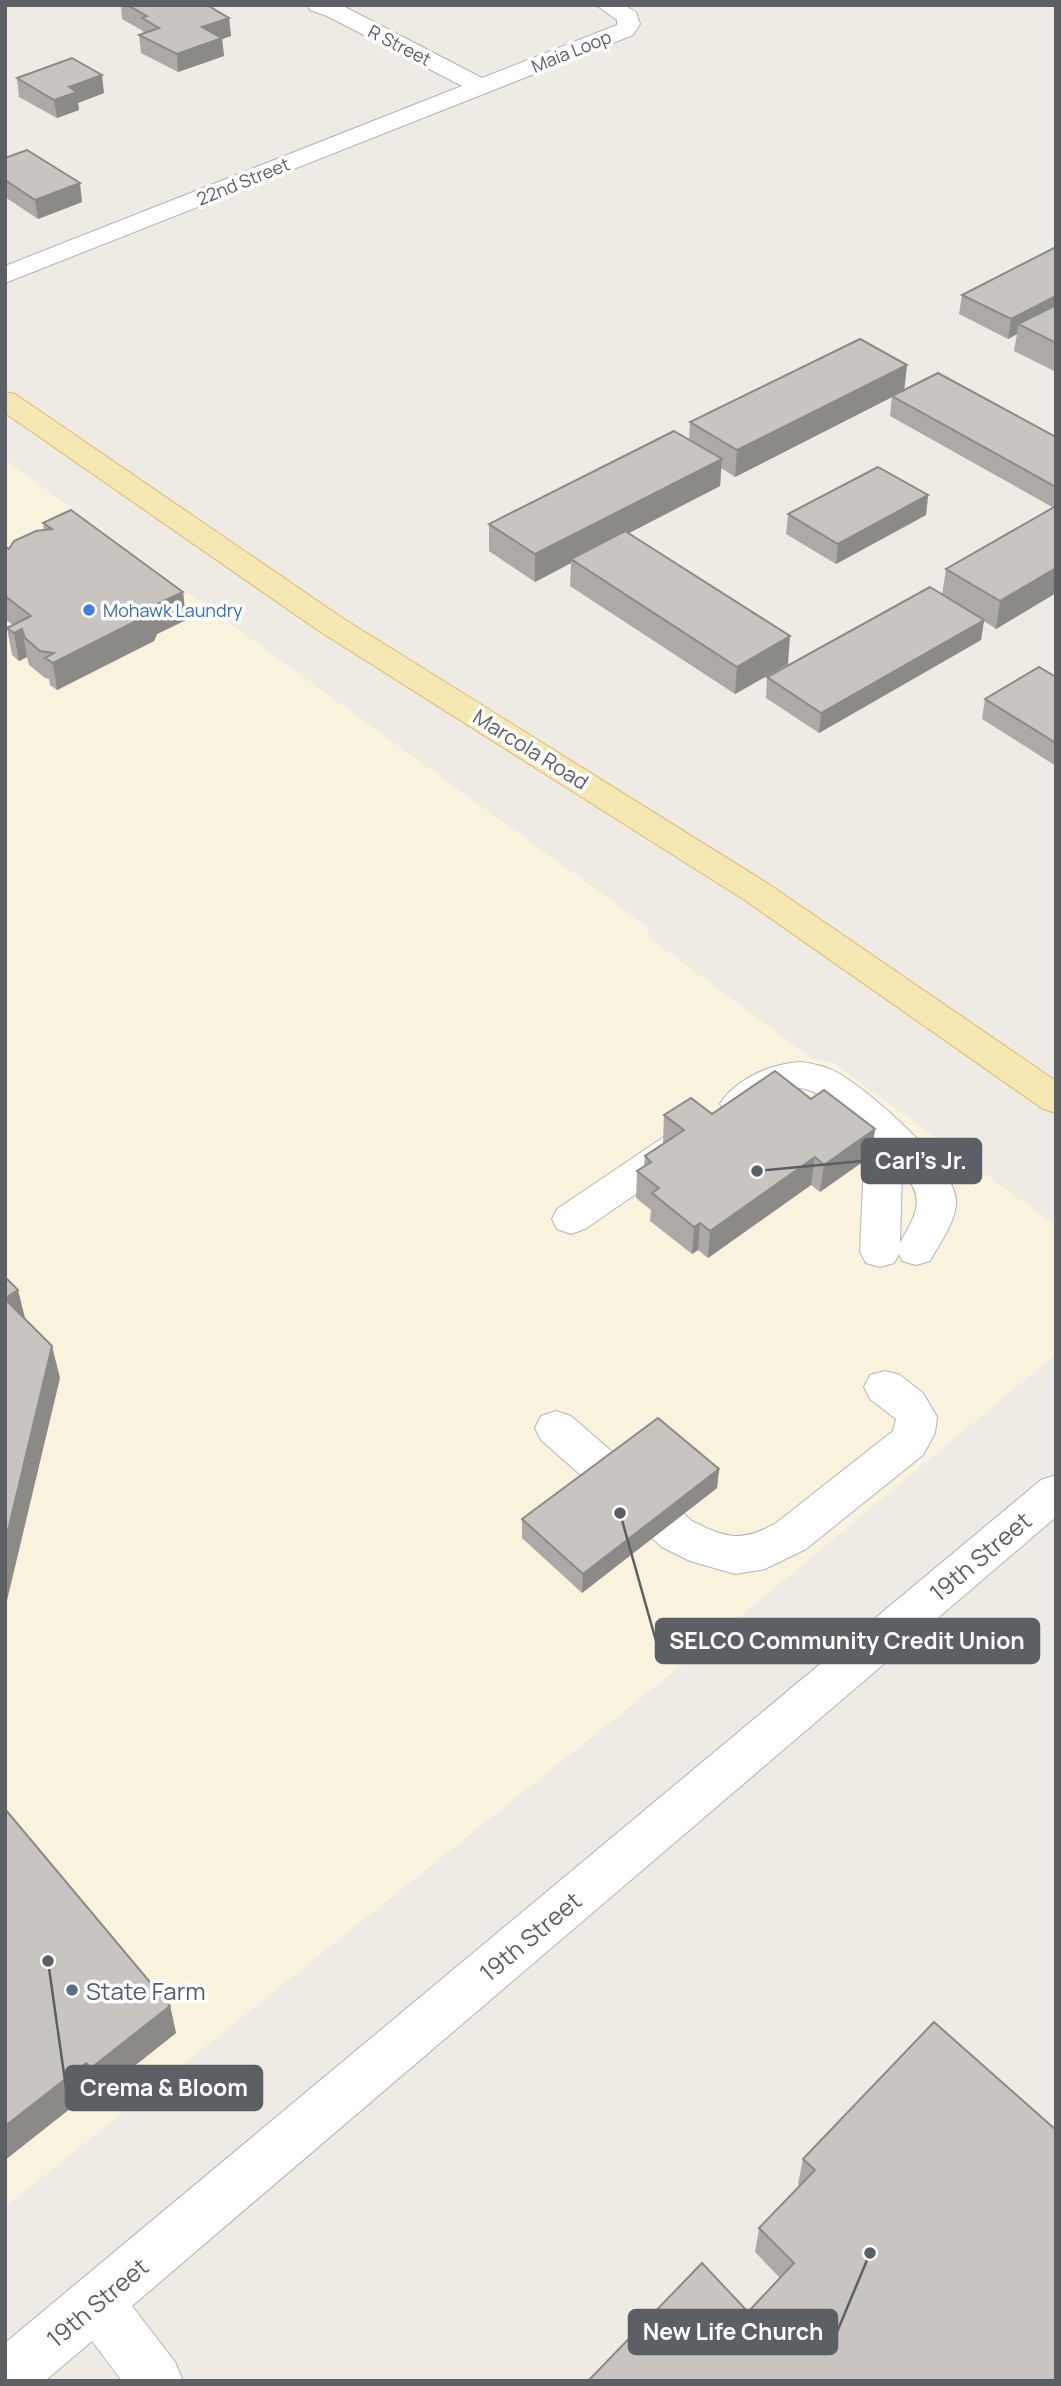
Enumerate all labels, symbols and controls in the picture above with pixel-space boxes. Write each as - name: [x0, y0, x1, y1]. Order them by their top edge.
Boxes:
- street label: R Street: [364, 19, 436, 71]
- street label: Maia Loop: [528, 24, 614, 78]
- street label: 22nd Street: [193, 151, 293, 211]
- place label: Mohawk Laundry: [103, 598, 243, 622]
- marker: Mohawk Laundry: [81, 602, 97, 618]
- street label: Marcola Road: [468, 702, 594, 796]
- callout: Carl's Jr.: [862, 1139, 981, 1183]
- text: Carl's Jr.: [875, 1144, 967, 1176]
- street label: 19th Street: [922, 1504, 1038, 1608]
- callout: SELCO Community Credit Union: [656, 1619, 1039, 1663]
- text: SELCO Community Credit Union: [669, 1624, 1025, 1656]
- street label: 19th Street: [472, 1884, 588, 1988]
- place label: State Farm: [86, 1974, 206, 2007]
- marker: State Farm: [64, 1982, 80, 1998]
- callout: Crema & Bloom: [66, 2066, 262, 2110]
- text: Crema & Bloom: [80, 2071, 248, 2103]
- street label: 19th Street: [39, 2250, 155, 2354]
- callout: New Life Church: [629, 2310, 837, 2354]
- text: New Life Church: [643, 2315, 823, 2347]

